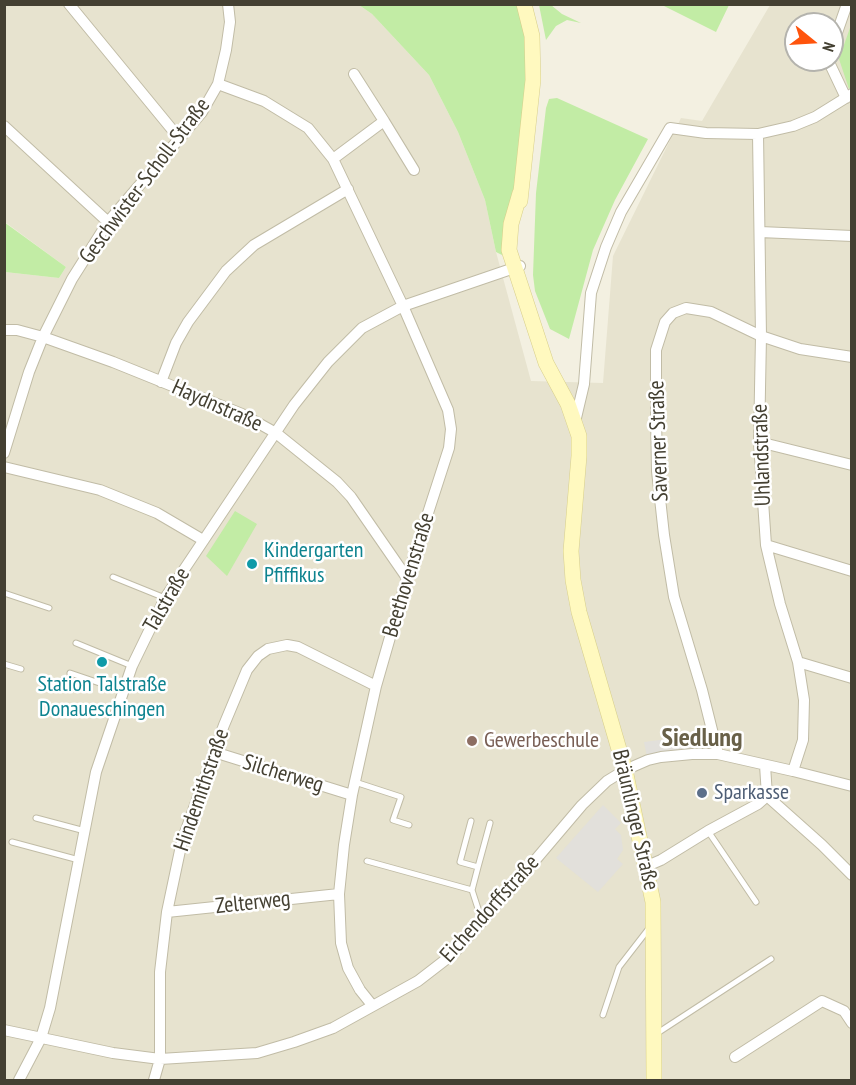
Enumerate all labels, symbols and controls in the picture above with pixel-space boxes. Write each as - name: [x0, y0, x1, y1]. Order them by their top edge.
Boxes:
- north arrow: [784, 12, 844, 72]
- text: N: [818, 40, 840, 54]
- street label: Geschwister-Scholl-Straße: [74, 93, 216, 269]
- street label: Haydnstraße: [168, 374, 266, 438]
- street label: Saverner Straße: [644, 380, 674, 502]
- street label: Uhlandstraße: [747, 403, 777, 507]
- street label: Beethovenstraße: [378, 510, 440, 640]
- place label: Kindergarten Pfiffikus: [264, 538, 363, 590]
- marker: Kindergarten Pfiffikus: [245, 557, 259, 571]
- street label: Talstraße: [138, 563, 196, 637]
- marker: Station Talstraße Donaueschingen: [95, 655, 109, 669]
- place label: Station Talstraße Donaueschingen: [38, 672, 166, 724]
- district label: Siedlung: [661, 723, 743, 755]
- street label: Hindemithstraße: [169, 725, 235, 855]
- place label: Gewerbeschule: [484, 728, 599, 754]
- marker: Gewerbeschule: [465, 734, 479, 748]
- street label: Bräunlinger Straße: [606, 747, 664, 893]
- street label: Silcherweg: [239, 749, 327, 799]
- place label: Sparkasse: [714, 780, 789, 806]
- marker: Sparkasse: [695, 786, 709, 800]
- street label: Eichendorffstraße: [435, 850, 545, 968]
- street label: Zelterweg: [214, 886, 292, 920]

